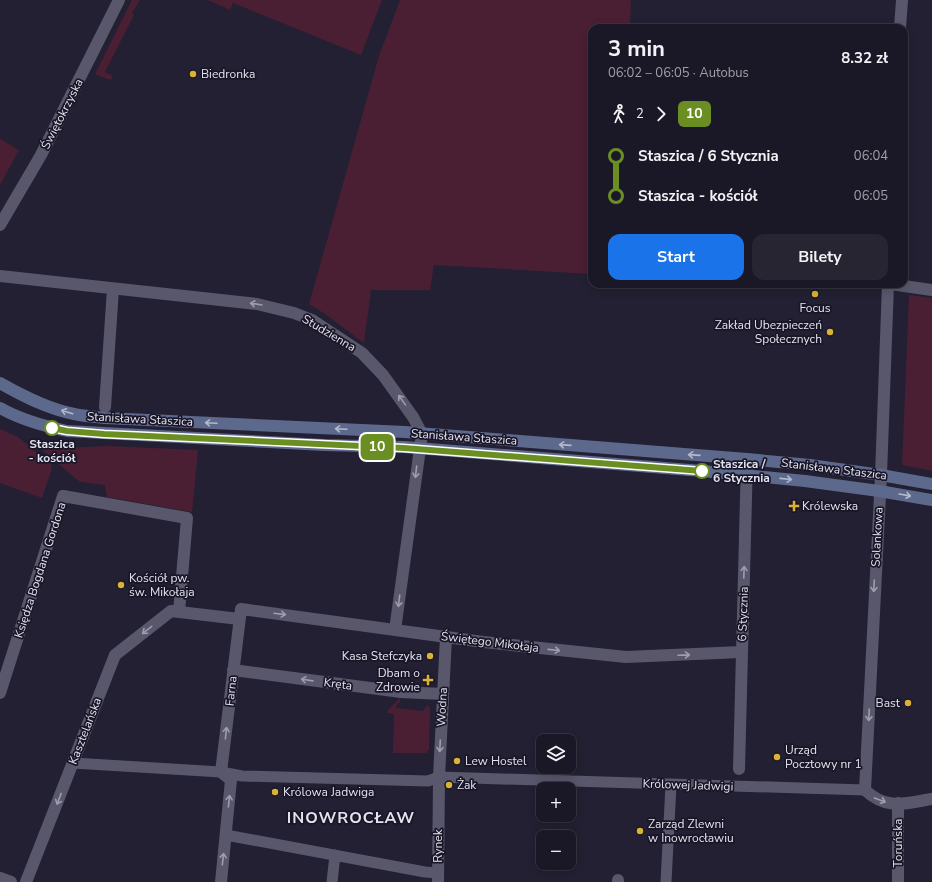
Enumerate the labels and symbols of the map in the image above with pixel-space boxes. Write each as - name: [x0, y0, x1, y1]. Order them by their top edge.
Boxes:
- place label: Biedronka: [201, 66, 255, 82]
- marker: Biedronka: [188, 69, 198, 79]
- street label: Świętokrzyska: [37, 76, 87, 152]
- marker: Focus: [810, 289, 820, 299]
- one-way arrow: [250, 300, 263, 308]
- place label: Focus: [799, 300, 831, 316]
- street label: Studzienna: [299, 311, 359, 355]
- place label: Zakład Ubezpieczeń Społecznych: [715, 317, 822, 347]
- marker: Zakład Ubezpieczeń Społecznych: [825, 327, 835, 337]
- one-way arrow: [397, 395, 406, 406]
- one-way arrow: [61, 408, 74, 415]
- street label: Stanisława Staszica: [86, 408, 194, 430]
- one-way arrow: [205, 419, 218, 426]
- marker: Staszica - kościół: [44, 420, 60, 436]
- one-way arrow: [335, 425, 348, 433]
- street label: Stanisława Staszica: [410, 425, 518, 449]
- line badge: 10: [359, 434, 395, 460]
- place label: Staszica - kościół: [29, 436, 76, 466]
- one-way arrow: [559, 441, 572, 448]
- one-way arrow: [688, 451, 701, 458]
- street label: Stanisława Staszica: [780, 455, 888, 483]
- place label: Staszica / 6 Stycznia: [713, 456, 770, 486]
- marker: Staszica / 6 Stycznia: [694, 463, 710, 479]
- one-way arrow: [412, 465, 420, 478]
- one-way arrow: [779, 475, 792, 483]
- one-way arrow: [899, 492, 912, 500]
- place label: Królewska: [802, 498, 858, 514]
- street label: Księdza Bogdana Gordona: [10, 500, 70, 640]
- marker: Królewska: [789, 501, 799, 511]
- street label: Solankowa: [867, 507, 887, 567]
- one-way arrow: [740, 566, 748, 579]
- place label: Kościół pw. św. Mikołaja: [129, 570, 195, 600]
- one-way arrow: [871, 579, 878, 592]
- marker: Kościół pw. św. Mikołaja: [116, 580, 126, 590]
- street label: 6 Stycznia: [734, 586, 752, 642]
- one-way arrow: [395, 594, 403, 607]
- one-way arrow: [273, 610, 286, 618]
- one-way arrow: [141, 626, 152, 634]
- street label: Świętego Mikołaja: [440, 628, 540, 656]
- one-way arrow: [547, 646, 560, 653]
- place label: Kasa Stefczyka: [342, 648, 422, 664]
- marker: Kasa Stefczyka: [425, 651, 435, 661]
- one-way arrow: [677, 651, 690, 658]
- place label: Dbam o Zdrowie: [376, 665, 420, 695]
- street label: Kręta: [323, 674, 353, 694]
- street label: Farna: [221, 675, 241, 707]
- marker: Dbam o Zdrowie: [423, 675, 433, 685]
- one-way arrow: [301, 676, 314, 684]
- street label: Wodna: [433, 687, 451, 727]
- street label: Kasztelańska: [65, 695, 105, 767]
- place label: Bast: [876, 695, 901, 711]
- marker: Bast: [903, 698, 913, 708]
- one-way arrow: [865, 708, 872, 721]
- one-way arrow: [222, 727, 230, 740]
- one-way arrow: [437, 739, 444, 752]
- place label: Urząd Pocztowy nr 1: [785, 742, 862, 772]
- marker: Urząd Pocztowy nr 1: [772, 752, 782, 762]
- place label: Lew Hostel: [465, 753, 527, 769]
- marker: Lew Hostel: [452, 756, 462, 766]
- street label: Królowej Jadwigi: [642, 775, 734, 795]
- place label: Żak: [457, 777, 477, 793]
- marker: Żak: [444, 780, 454, 790]
- place label: Królowa Jadwiga: [283, 784, 374, 800]
- marker: Królowa Jadwiga: [270, 787, 280, 797]
- one-way arrow: [54, 792, 62, 804]
- one-way arrow: [226, 795, 233, 808]
- one-way arrow: [874, 797, 887, 804]
- district label: INOWROCŁAW: [287, 807, 415, 829]
- place label: Zarząd Zlewni w Inowrocławiu: [648, 816, 734, 846]
- street label: Toruńska: [890, 819, 906, 867]
- marker: Zarząd Zlewni w Inowrocławiu: [635, 826, 645, 836]
- street label: Rynek: [430, 828, 446, 863]
- one-way arrow: [220, 853, 227, 866]

